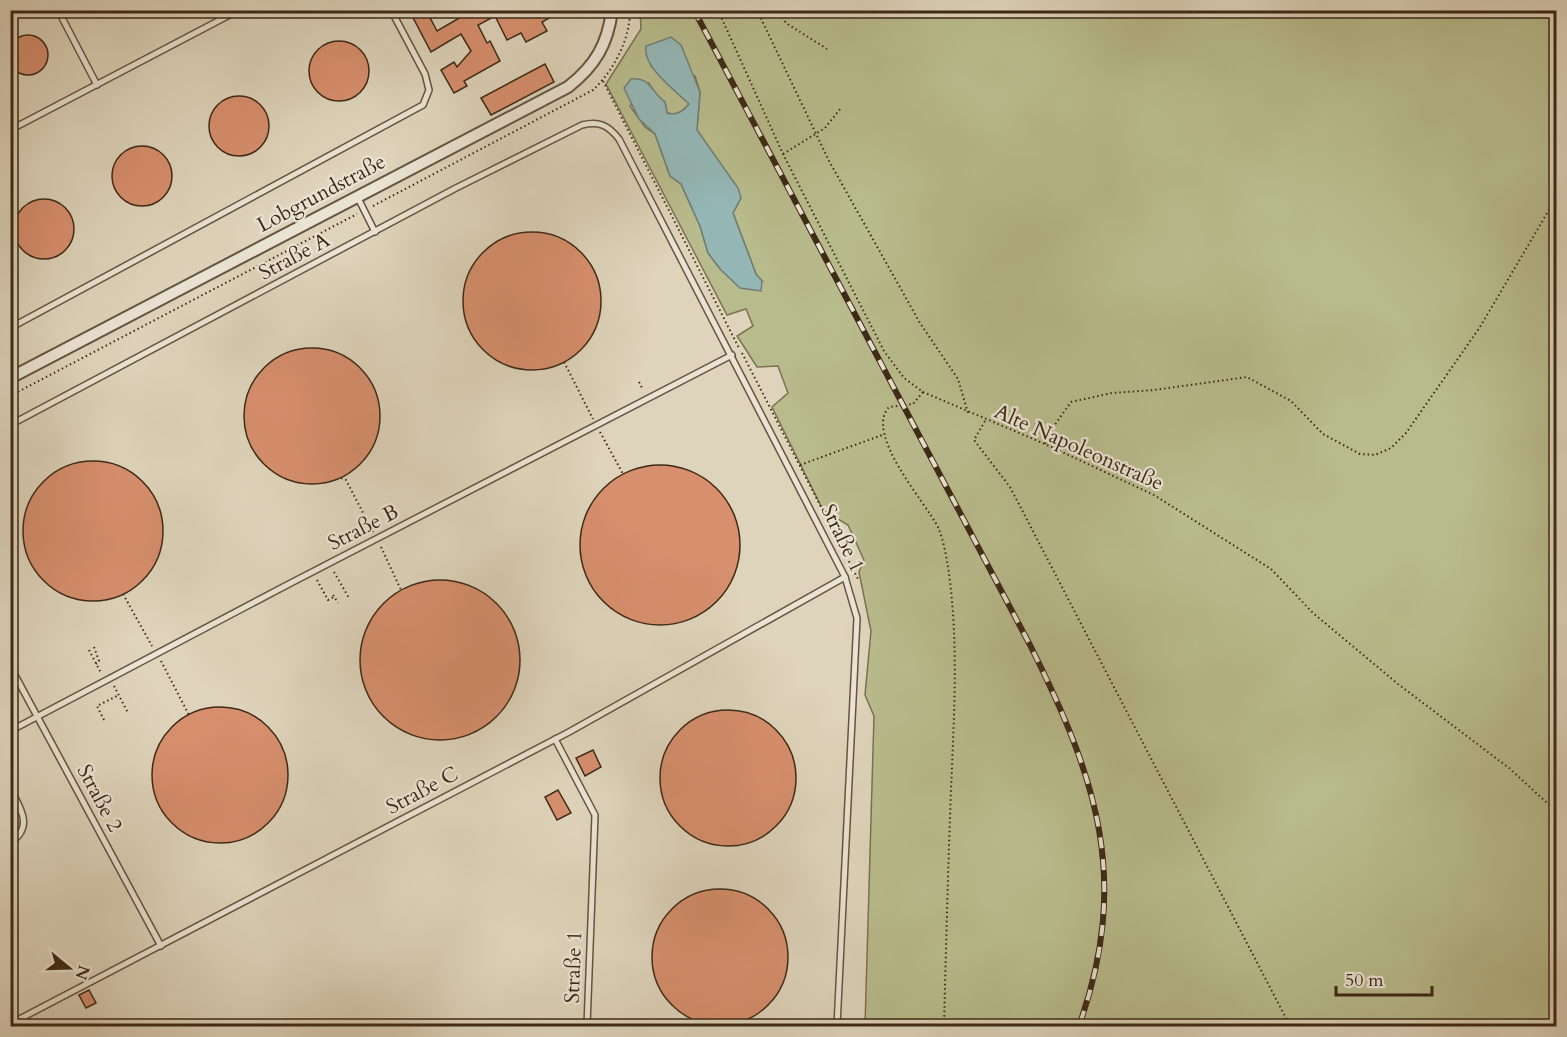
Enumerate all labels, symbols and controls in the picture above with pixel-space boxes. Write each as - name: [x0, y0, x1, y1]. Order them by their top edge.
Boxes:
- street label: Lobgrundstraße: [252, 147, 391, 240]
- street label: Straße A: [254, 226, 335, 287]
- street label: Alte Napoleonstraße: [990, 397, 1168, 498]
- street label: Straße B: [323, 497, 404, 558]
- street label: Straße 1: [814, 499, 871, 577]
- street label: Straße 2: [70, 759, 129, 837]
- street label: Straße C: [381, 759, 463, 821]
- street label: Straße 1: [558, 930, 589, 1004]
- north arrow: [39, 938, 99, 998]
- scale bar: [1336, 959, 1432, 997]
- text: N: [70, 962, 95, 983]
- text: 50 m: [1345, 968, 1384, 993]

